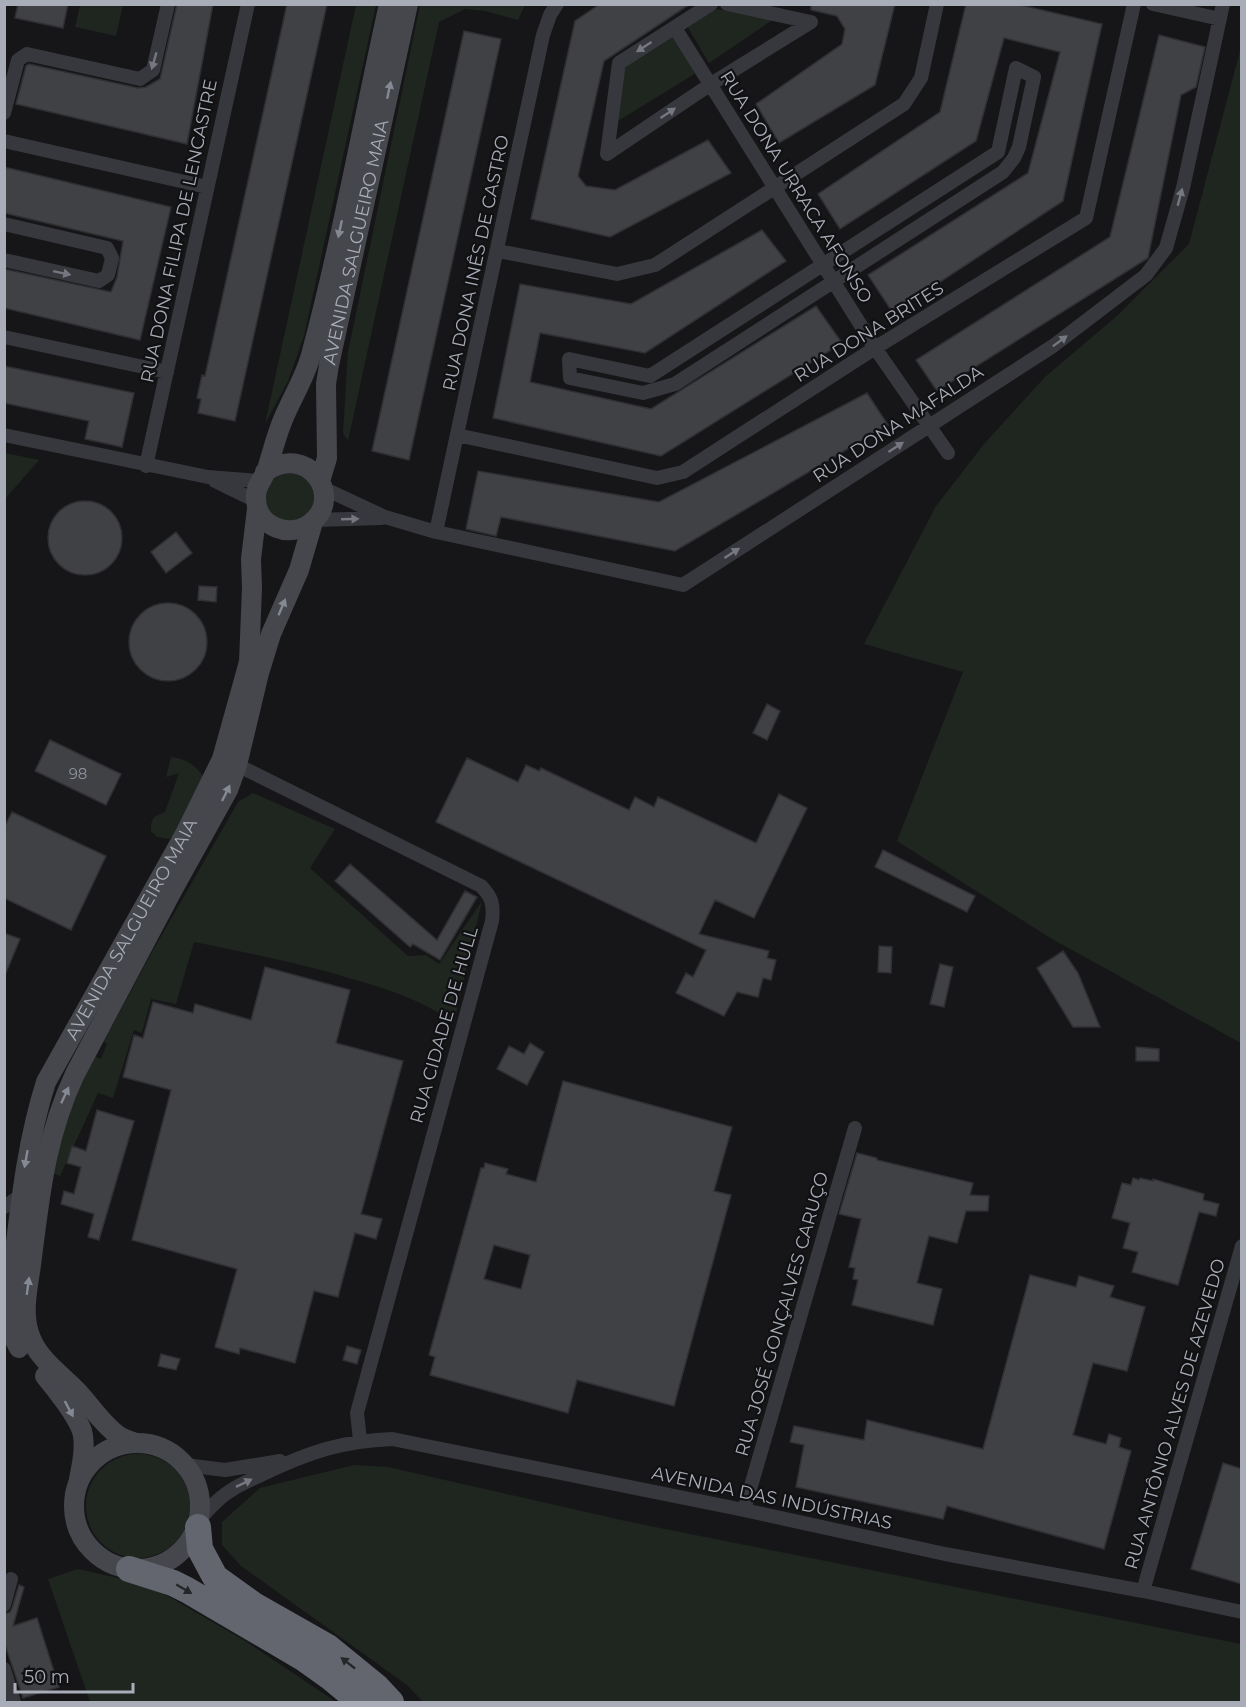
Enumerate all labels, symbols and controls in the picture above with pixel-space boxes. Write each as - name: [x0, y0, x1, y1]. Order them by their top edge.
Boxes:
- one-way arrow: [636, 42, 652, 53]
- one-way arrow: [149, 52, 158, 70]
- street label: RUA DONA URRACA AFONSO: [715, 67, 877, 307]
- street label: RUA DONA FILIPA DE LENCASTRE: [136, 77, 222, 385]
- one-way arrow: [385, 80, 395, 99]
- one-way arrow: [660, 108, 676, 119]
- street label: AVENIDA SALGUEIRO MAIA: [318, 117, 393, 367]
- street label: RUA DONA INÊS DE CASTRO: [438, 133, 514, 393]
- one-way arrow: [1176, 188, 1185, 206]
- one-way arrow: [335, 219, 345, 238]
- one-way arrow: [52, 268, 71, 278]
- street label: RUA DONA BRITES: [790, 277, 948, 387]
- one-way arrow: [1051, 335, 1067, 347]
- street label: RUA DONA MAFALDA: [809, 361, 987, 487]
- one-way arrow: [888, 441, 904, 452]
- one-way arrow: [340, 514, 359, 523]
- one-way arrow: [724, 547, 740, 559]
- one-way arrow: [278, 599, 287, 616]
- house number: 98: [69, 764, 87, 783]
- one-way arrow: [221, 785, 230, 802]
- street label: AVENIDA SALGUEIRO MAIA: [61, 815, 202, 1044]
- street label: RUA CIDADE DE HULL: [405, 924, 483, 1126]
- one-way arrow: [61, 1087, 70, 1104]
- one-way arrow: [22, 1150, 31, 1169]
- street label: RUA JOSÉ GONÇALVES CARUÇO: [731, 1169, 833, 1459]
- street label: RUA ANTÔNIO ALVES DE AZEVEDO: [1120, 1256, 1230, 1572]
- one-way arrow: [24, 1276, 33, 1295]
- one-way arrow: [64, 1401, 74, 1418]
- street label: AVENIDA DAS INDÚSTRIAS: [650, 1462, 894, 1534]
- one-way arrow: [236, 1479, 253, 1488]
- one-way arrow: [175, 1583, 192, 1593]
- scale bar: [15, 1656, 134, 1694]
- one-way arrow: [340, 1656, 356, 1669]
- text: 50 m: [24, 1666, 70, 1688]

